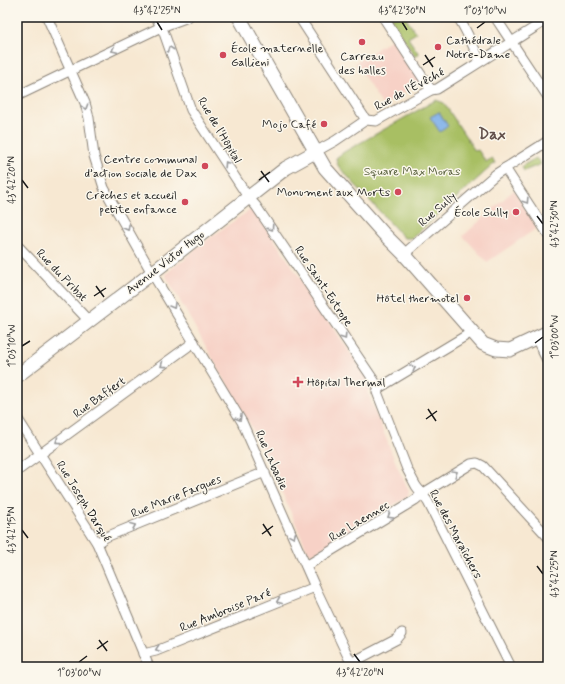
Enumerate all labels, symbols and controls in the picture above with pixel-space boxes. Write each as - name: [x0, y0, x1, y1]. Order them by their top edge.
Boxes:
- text: 43°42'25"N: [133, 4, 181, 18]
- text: 43°42'30"N: [378, 4, 426, 18]
- text: 1°03'10"W: [464, 4, 506, 18]
- place label: Cathédrale Notre-Dame: [446, 33, 510, 63]
- marker: Carreau des halles: [357, 37, 367, 47]
- place label: École maternelle Gallieni: [231, 41, 324, 71]
- marker: Cathédrale Notre-Dame: [433, 42, 443, 52]
- one-way arrow: [111, 45, 118, 53]
- one-way arrow: [166, 45, 174, 52]
- place label: Carreau des halles: [338, 49, 386, 79]
- marker: École maternelle Gallieni: [218, 50, 228, 60]
- street label: Rue de l'Évêché: [372, 64, 448, 115]
- street label: Rue de l'Hôpital: [193, 95, 245, 166]
- one-way arrow: [80, 103, 89, 110]
- place label: Mojo Café: [262, 117, 317, 133]
- marker: Mojo Café: [319, 119, 329, 129]
- district label: Dax: [478, 124, 506, 145]
- place label: Centre communal d’action sociale de Dax: [85, 152, 197, 182]
- text: 43°42'20"N: [5, 156, 19, 204]
- marker: Centre communal d’action sociale de Dax: [200, 161, 210, 171]
- one-way arrow: [225, 162, 232, 169]
- park label: Square Max Moras: [364, 164, 460, 180]
- place label: Monument aux Morts: [277, 185, 390, 201]
- marker: Monument aux Morts: [393, 187, 403, 197]
- place label: Crèches et accueil petite enfance: [86, 188, 177, 218]
- street label: Rue Sully: [415, 189, 460, 231]
- marker: Crèches et accueil petite enfance: [180, 197, 190, 207]
- one-way arrow: [522, 197, 529, 204]
- text: 43°42'30"N: [548, 200, 562, 248]
- place label: École Sully: [454, 205, 508, 221]
- marker: École Sully: [511, 207, 521, 217]
- one-way arrow: [123, 224, 130, 231]
- one-way arrow: [266, 224, 273, 231]
- street label: Avenue Victor Hugo: [123, 227, 208, 298]
- street label: Rue Saint-Eutrope: [290, 243, 356, 330]
- street label: Rue du Pribat: [32, 246, 91, 306]
- place label: Hôtel thermotel: [377, 291, 459, 307]
- marker: Hôtel thermotel: [462, 293, 472, 303]
- one-way arrow: [168, 302, 176, 309]
- text: 1°03'00"W: [548, 315, 562, 359]
- text: 1°03'10"W: [5, 325, 19, 367]
- one-way arrow: [339, 332, 346, 339]
- one-way arrow: [160, 360, 167, 367]
- one-way arrow: [409, 365, 416, 373]
- street label: Rue Baffert: [70, 373, 129, 422]
- place label: Hôpital Thermal: [307, 375, 385, 391]
- marker: Hôpital Thermal: [292, 376, 304, 388]
- one-way arrow: [235, 414, 242, 421]
- street label: Rue Labadie: [251, 428, 291, 493]
- one-way arrow: [55, 436, 62, 443]
- street label: Rue Joseph Darqué: [52, 458, 115, 546]
- street label: Rue Marie Fargues: [129, 471, 224, 522]
- one-way arrow: [451, 471, 458, 478]
- street label: Rue des Maraîchers: [425, 487, 485, 582]
- street label: Rue Laennec: [326, 498, 393, 546]
- text: 43°42'15"N: [5, 506, 19, 553]
- one-way arrow: [387, 511, 394, 518]
- one-way arrow: [129, 523, 136, 531]
- one-way arrow: [288, 532, 296, 539]
- text: 43°42'25"N: [548, 550, 562, 598]
- street label: Rue Ambroise Paré: [178, 585, 274, 636]
- one-way arrow: [275, 597, 282, 605]
- one-way arrow: [155, 645, 162, 653]
- text: 1°03'00"W: [57, 666, 101, 680]
- text: 43°42'20"N: [336, 666, 384, 680]

